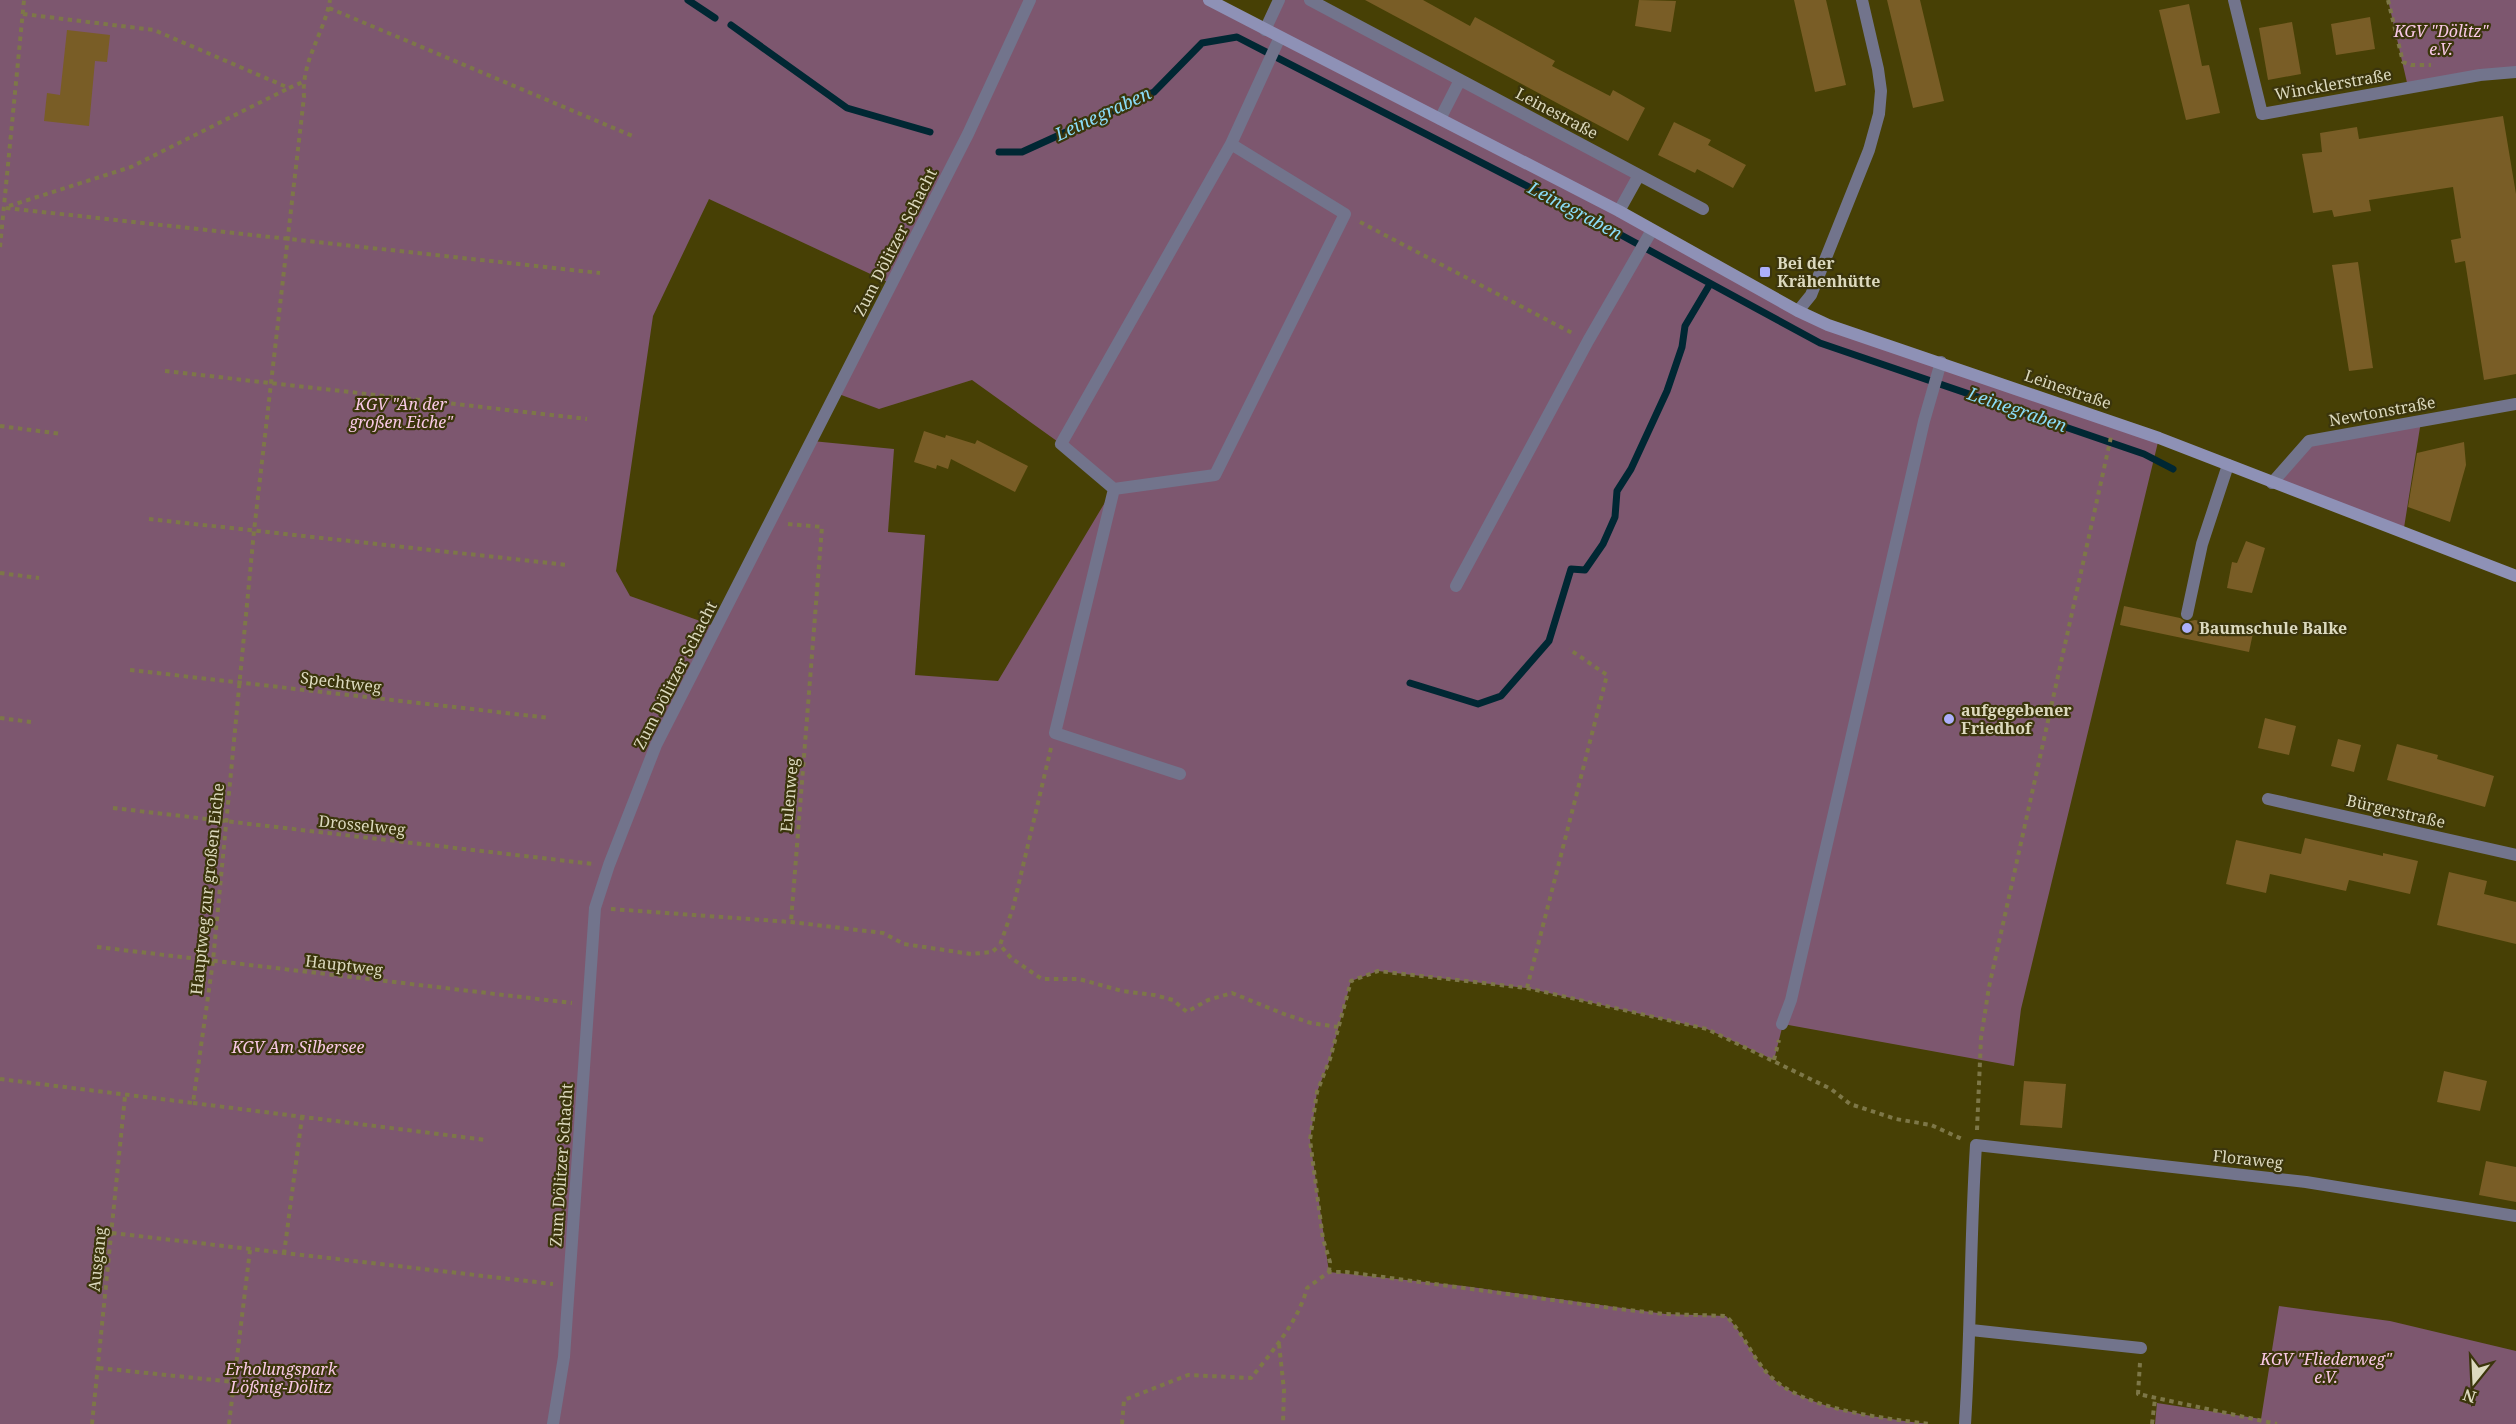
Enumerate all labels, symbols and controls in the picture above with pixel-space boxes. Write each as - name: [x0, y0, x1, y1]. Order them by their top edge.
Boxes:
- park label: KGV "Dölitz" e.V.: [2393, 20, 2490, 60]
- street label: Wincklerstraße: [2273, 63, 2393, 105]
- water label: Leinegraben: [1050, 80, 1155, 146]
- street label: Leinestraße: [1512, 82, 1602, 144]
- street label: Zum Dölitzer Schacht: [848, 164, 942, 320]
- water label: Leinegraben: [1523, 175, 1627, 245]
- place label: Bei der Krähenhütte: [1777, 252, 1880, 292]
- marker: Bei der Krähenhütte: [1758, 265, 1772, 279]
- street label: Leinestraße: [2022, 364, 2114, 414]
- water label: Leinegraben: [1964, 381, 2070, 437]
- street label: Newtonstraße: [2327, 391, 2437, 431]
- park label: KGV "An der großen Eiche": [348, 393, 454, 433]
- street label: Zum Dölitzer Schacht: [628, 597, 722, 753]
- place label: Baumschule Balke: [2199, 617, 2347, 639]
- marker: Baumschule Balke: [2180, 621, 2194, 635]
- street label: Spechtweg: [299, 666, 383, 698]
- place label: aufgegebener Friedhof: [1961, 699, 2072, 739]
- marker: aufgegebener Friedhof: [1942, 712, 1956, 726]
- street label: Eulenweg: [775, 756, 803, 833]
- street label: Hauptweg zur großen Eiche: [185, 782, 229, 996]
- street label: Bürgerstraße: [2344, 789, 2448, 833]
- street label: Drosselweg: [317, 809, 407, 841]
- street label: Hauptweg: [304, 949, 385, 981]
- park label: KGV Am Silbersee: [231, 1036, 364, 1058]
- street label: Zum Dölitzer Schacht: [544, 1082, 578, 1247]
- street label: Floraweg: [2212, 1144, 2285, 1174]
- street label: Ausgang: [83, 1225, 111, 1292]
- park label: KGV "Fliederweg" e.V.: [2259, 1348, 2393, 1388]
- north arrow: [2444, 1352, 2504, 1412]
- park label: Erholungspark Lößnig-Dölitz: [224, 1358, 338, 1398]
- text: N: [2460, 1384, 2479, 1409]

